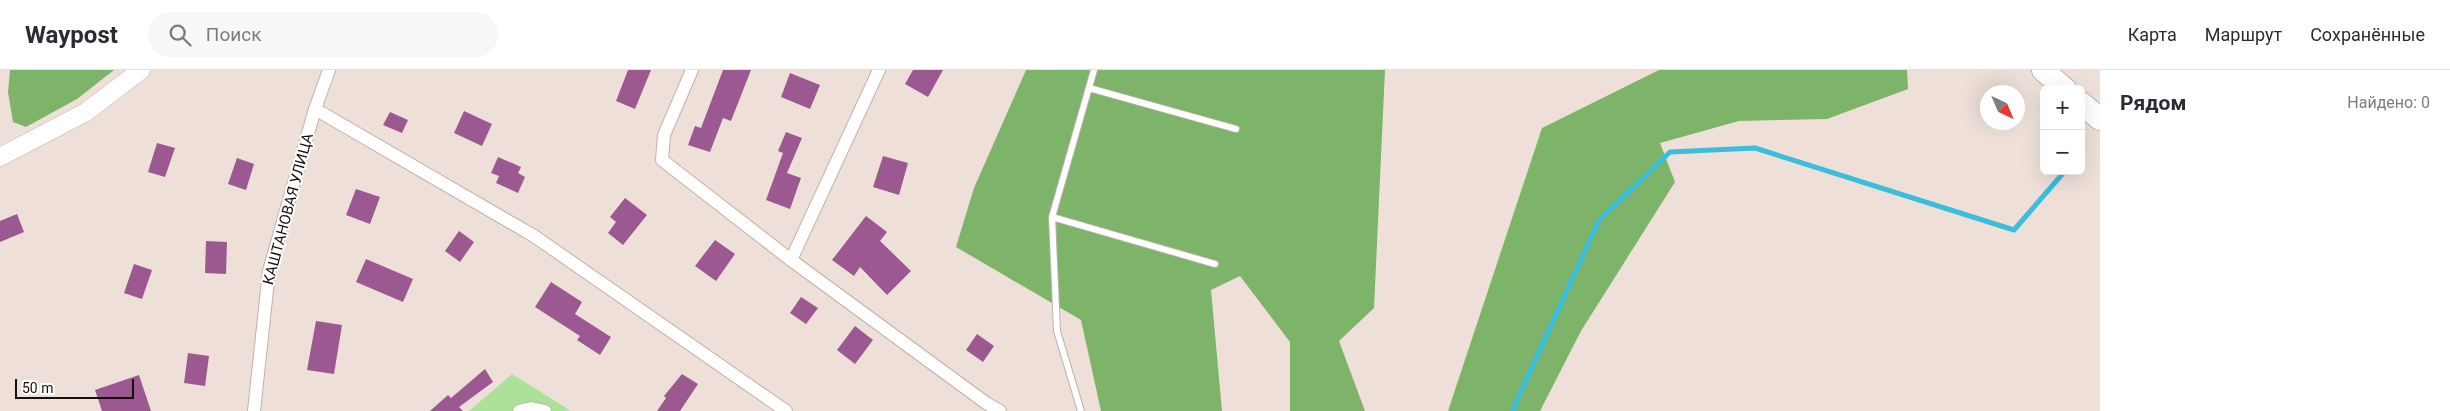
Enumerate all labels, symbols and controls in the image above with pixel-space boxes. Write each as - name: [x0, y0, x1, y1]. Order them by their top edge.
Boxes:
- search box: [148, 12, 498, 57]
- text: Waypost: [25, 21, 118, 49]
- icon: search: [166, 21, 194, 49]
- text: Поиск: [206, 23, 261, 46]
- text: Карта: [2128, 24, 2177, 45]
- text: Маршрут: [2205, 24, 2282, 45]
- text: Сохранённые: [2310, 24, 2425, 45]
- north arrow: [1980, 85, 2025, 130]
- map controls: [2040, 85, 2085, 175]
- button: +: [2040, 85, 2085, 130]
- text: Рядом: [2120, 91, 2186, 115]
- text: Найдено: 0: [2347, 93, 2430, 112]
- button: −: [2040, 130, 2085, 175]
- street label: КАШТАНОВАЯ УЛИЦА: [259, 131, 317, 287]
- scale bar: [15, 376, 134, 399]
- text: 50 m: [22, 380, 54, 396]

